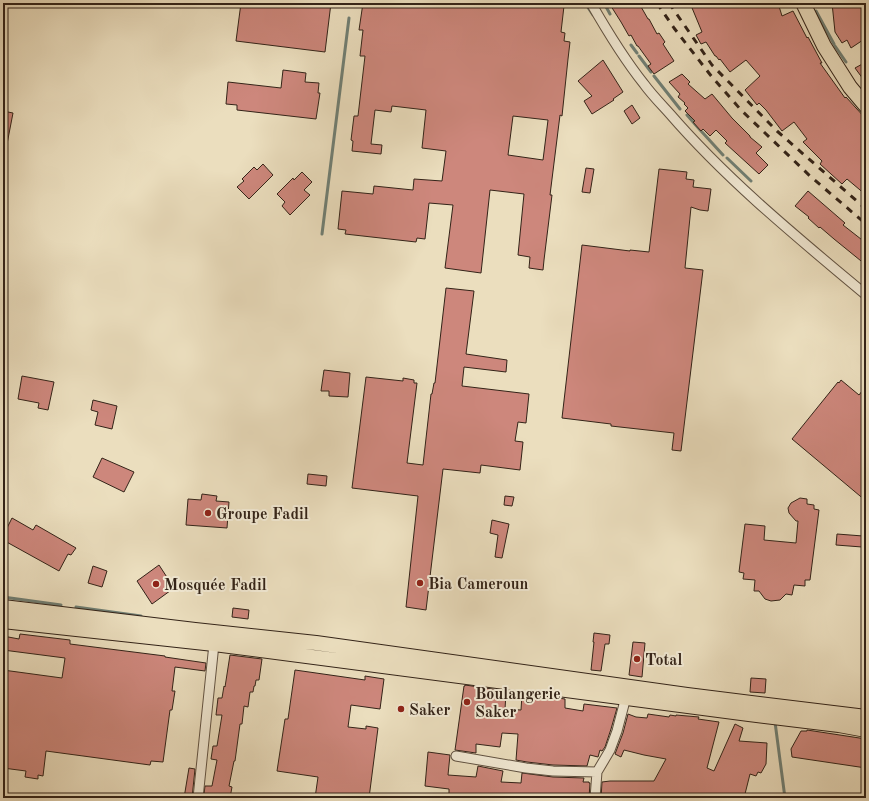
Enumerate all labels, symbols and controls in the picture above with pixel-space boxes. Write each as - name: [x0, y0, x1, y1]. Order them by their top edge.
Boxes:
- place label: Groupe Fadil: [216, 507, 309, 523]
- marker: Groupe Fadil: [203, 508, 213, 518]
- place label: Bia Cameroun: [428, 577, 529, 593]
- place label: Mosquée Fadil: [164, 578, 267, 594]
- marker: Bia Cameroun: [415, 578, 425, 588]
- marker: Mosquée Fadil: [151, 579, 161, 589]
- place label: Total: [645, 653, 682, 669]
- marker: Total: [632, 654, 642, 664]
- place label: Boulangerie Saker: [475, 687, 561, 721]
- marker: Boulangerie Saker: [462, 697, 472, 707]
- place label: Saker: [409, 703, 451, 719]
- marker: Saker: [396, 704, 406, 714]

